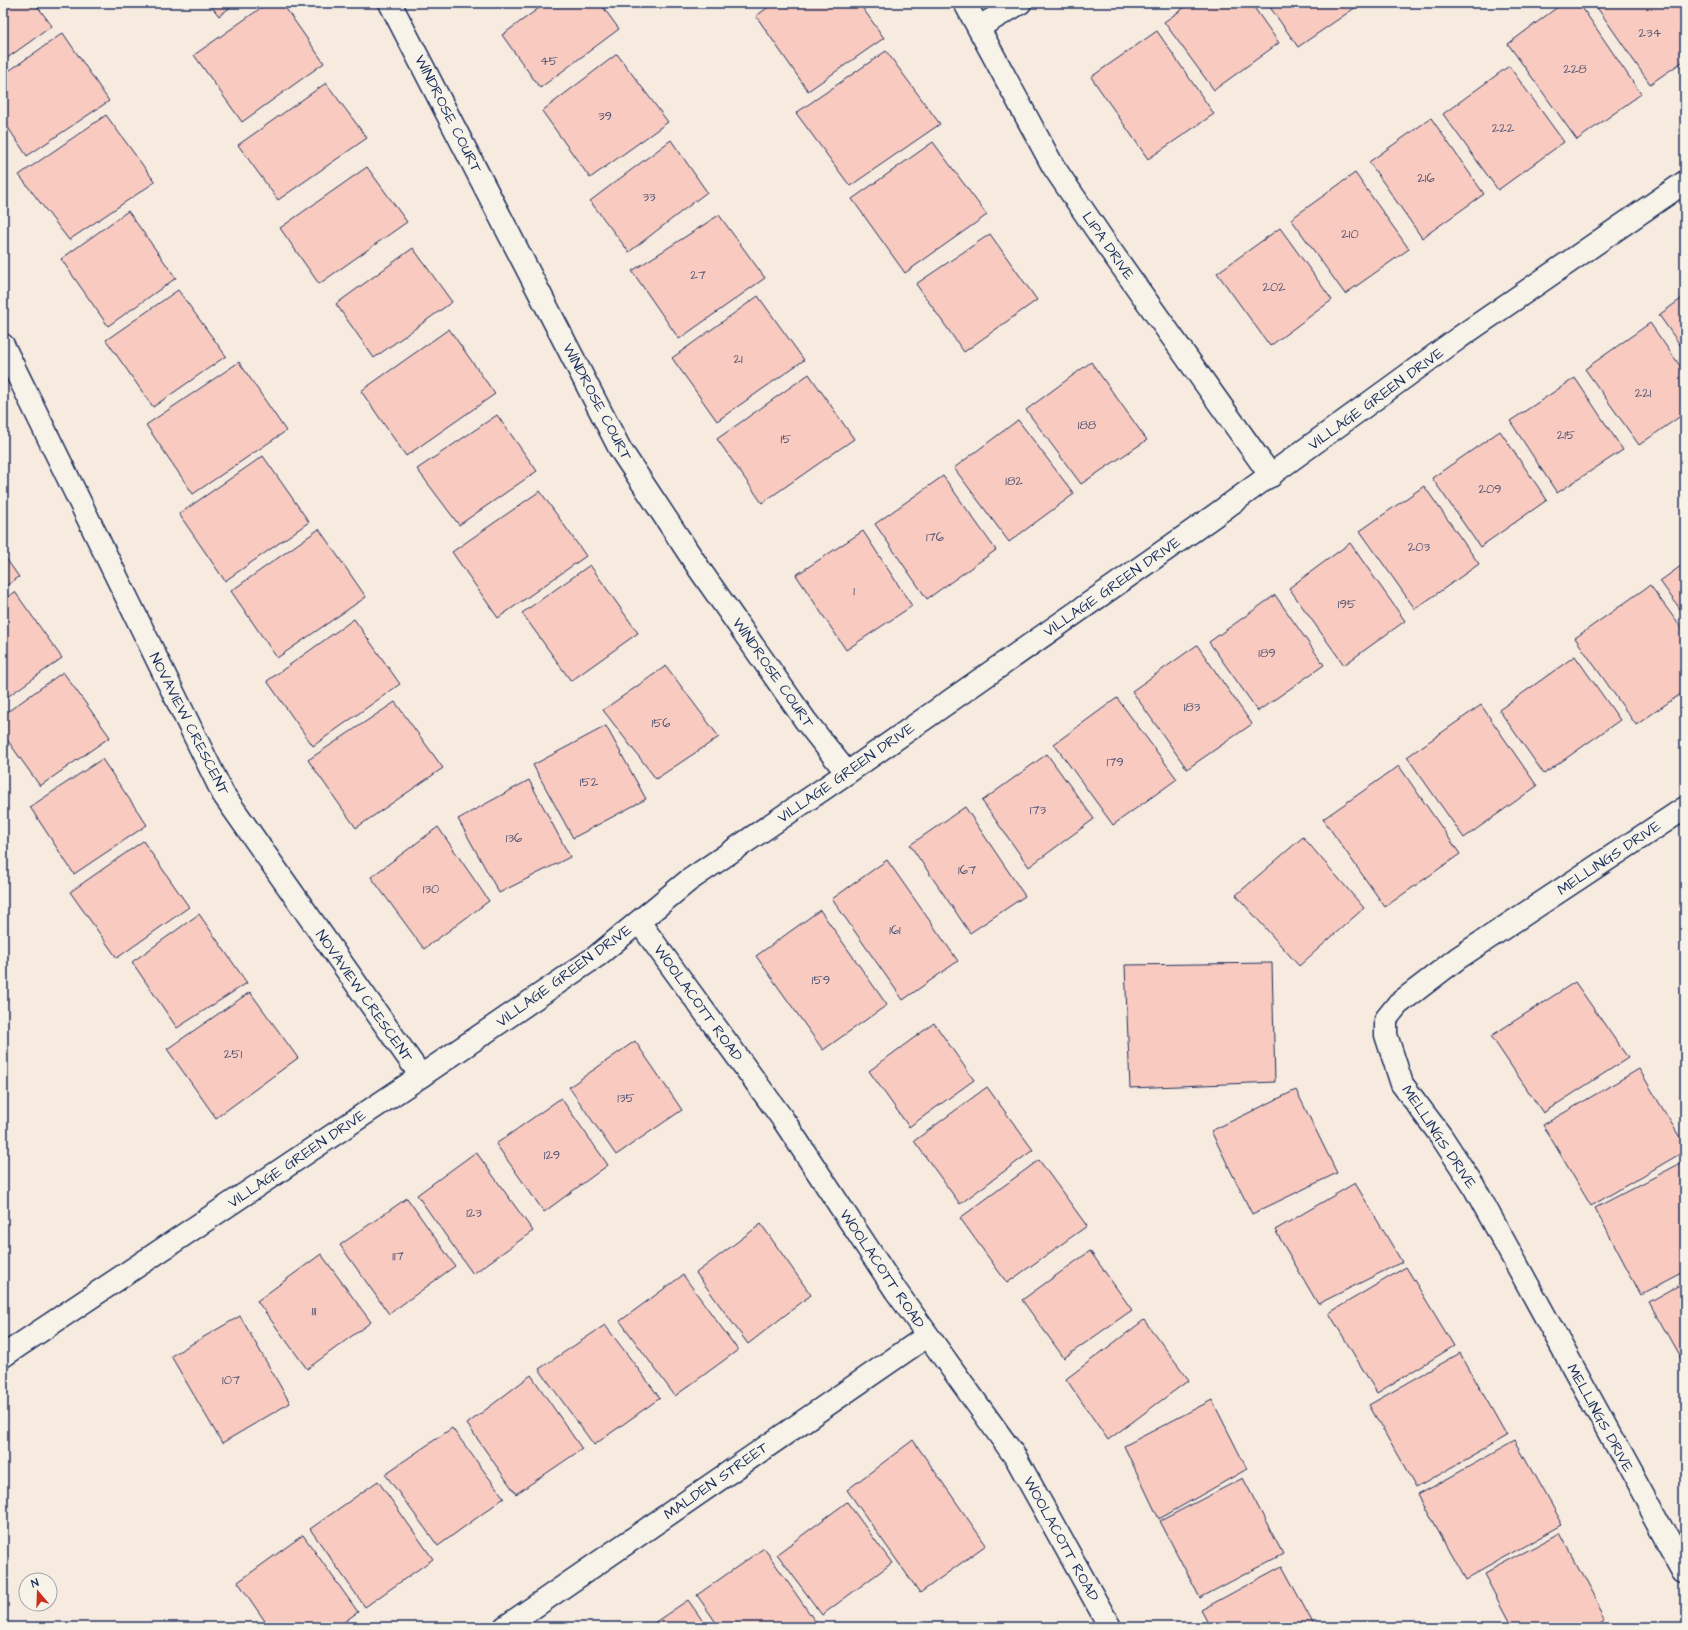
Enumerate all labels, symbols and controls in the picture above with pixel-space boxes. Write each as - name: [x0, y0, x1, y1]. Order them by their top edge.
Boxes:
- house number: 234: [1639, 24, 1662, 42]
- street label: WINDROSE COURT: [409, 51, 487, 177]
- house number: 45: [540, 52, 558, 70]
- house number: 228: [1563, 60, 1587, 78]
- house number: 39: [598, 107, 612, 125]
- house number: 222: [1492, 119, 1515, 137]
- house number: 216: [1417, 169, 1435, 187]
- house number: 33: [642, 188, 656, 206]
- street label: LIPA DRIVE: [1077, 208, 1139, 284]
- house number: 210: [1341, 225, 1359, 243]
- house number: 27: [690, 266, 706, 284]
- house number: 202: [1262, 278, 1286, 296]
- street label: WINDROSE COURT: [557, 340, 637, 465]
- street label: VILLAGE GREEN DRIVE: [1304, 343, 1448, 455]
- house number: 21: [733, 350, 743, 368]
- house number: 221: [1635, 384, 1652, 402]
- house number: 188: [1078, 416, 1097, 434]
- house number: 215: [1557, 426, 1575, 444]
- house number: 15: [781, 430, 791, 448]
- house number: 182: [1005, 472, 1023, 490]
- house number: 209: [1478, 480, 1502, 498]
- house number: 176: [926, 528, 944, 546]
- street label: VILLAGE GREEN DRIVE: [1039, 532, 1185, 642]
- house number: 203: [1408, 538, 1431, 556]
- house number: 1: [853, 582, 855, 600]
- house number: 195: [1338, 595, 1356, 613]
- street label: WINDROSE COURT: [727, 614, 819, 733]
- house number: 189: [1258, 644, 1276, 662]
- street label: NOVAVIEW CRESCENT: [144, 649, 234, 799]
- house number: 183: [1184, 698, 1201, 716]
- house number: 156: [651, 714, 671, 732]
- street label: VILLAGE GREEN DRIVE: [773, 718, 919, 828]
- house number: 179: [1106, 753, 1124, 771]
- house number: 152: [580, 773, 599, 791]
- house number: 173: [1030, 801, 1047, 819]
- street label: MELLINGS DRIVE: [1553, 815, 1665, 900]
- house number: 136: [506, 829, 522, 847]
- house number: 167: [958, 861, 976, 879]
- house number: 130: [423, 880, 439, 898]
- street label: VILLAGE GREEN DRIVE: [492, 920, 636, 1032]
- house number: 161: [889, 921, 901, 939]
- street label: NOVAVIEW CRESCENT: [310, 926, 418, 1067]
- street label: WOOLACOTT ROAD: [648, 940, 748, 1066]
- house number: 159: [812, 971, 830, 989]
- house number: 251: [224, 1045, 242, 1063]
- street label: MELLINGS DRIVE: [1397, 1081, 1482, 1193]
- house number: 135: [617, 1089, 635, 1107]
- street label: VILLAGE GREEN DRIVE: [224, 1105, 370, 1213]
- house number: 129: [544, 1146, 560, 1164]
- house number: 123: [466, 1204, 482, 1222]
- street label: WOOLACOTT ROAD: [834, 1205, 930, 1333]
- house number: 117: [392, 1247, 404, 1265]
- house number: 111: [312, 1302, 317, 1320]
- street label: MELLINGS DRIVE: [1562, 1360, 1639, 1476]
- house number: 107: [222, 1371, 240, 1389]
- street label: MALDEN STREET: [660, 1437, 773, 1525]
- street label: WOOLACOTT ROAD: [1018, 1473, 1104, 1605]
- north arrow: [18, 1572, 58, 1612]
- text: N: [29, 1575, 41, 1591]

